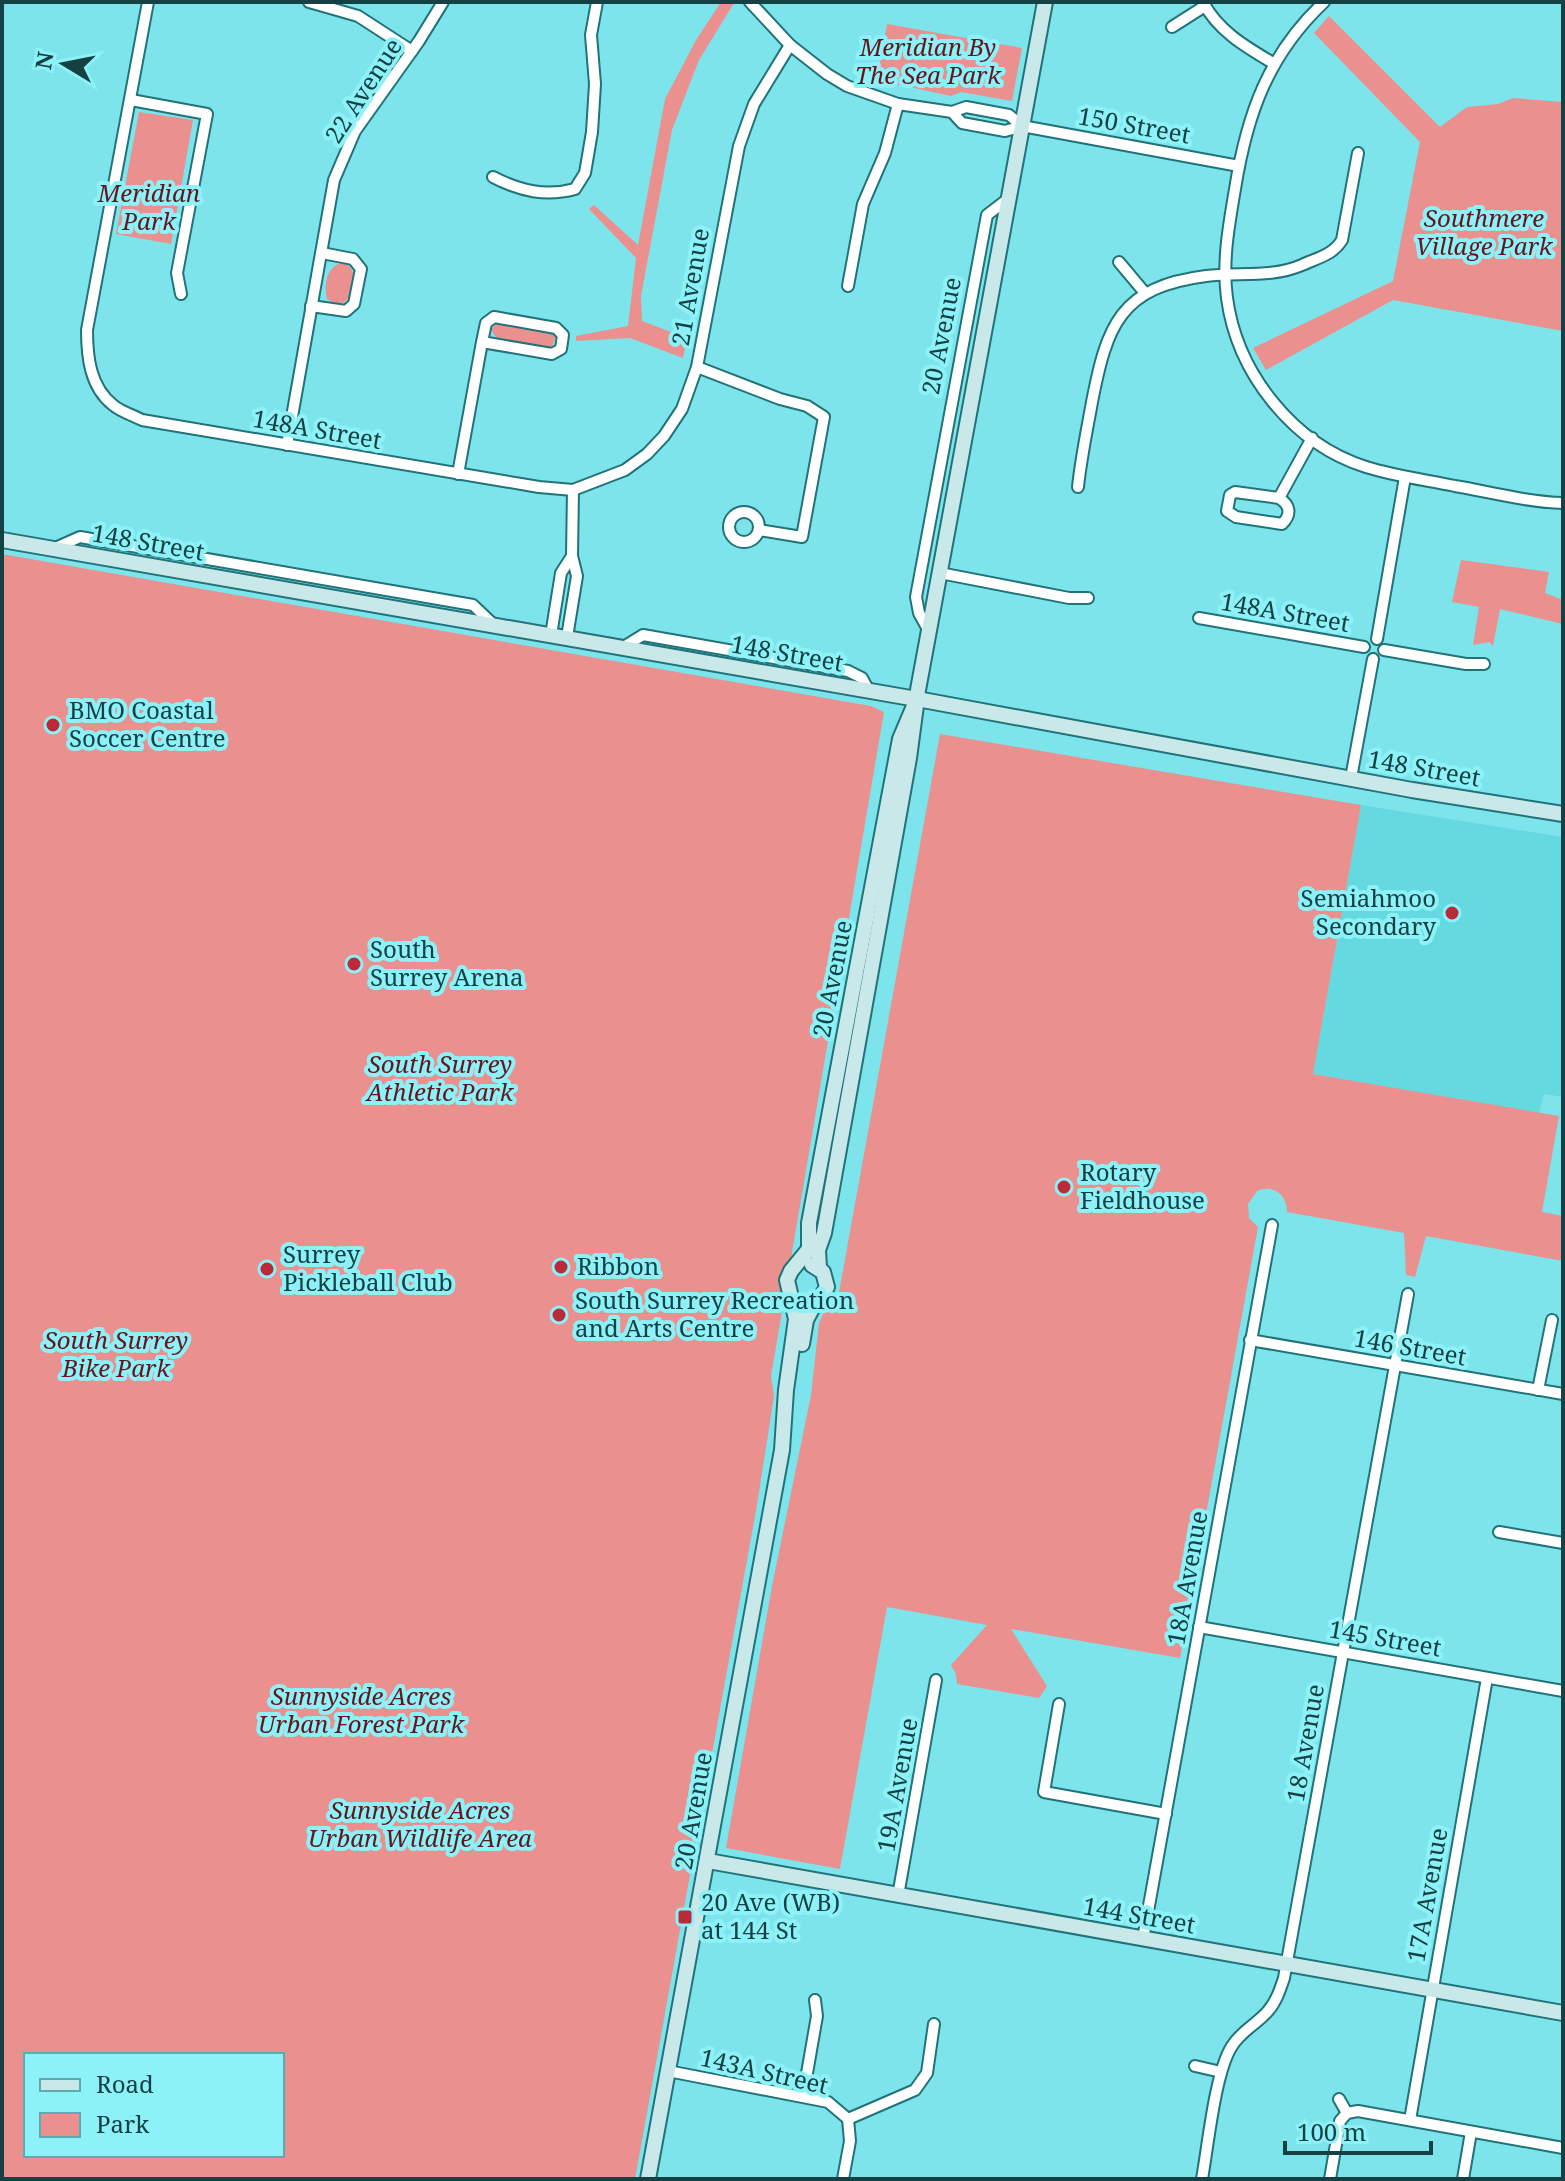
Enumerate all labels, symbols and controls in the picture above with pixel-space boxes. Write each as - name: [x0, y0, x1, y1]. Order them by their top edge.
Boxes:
- north arrow: [24, 24, 104, 104]
- park label: Meridian By The Sea Park: [855, 30, 1002, 91]
- street label: 22 Avenue: [317, 31, 409, 149]
- text: N: [27, 49, 60, 71]
- street label: 150 Street: [1076, 98, 1193, 151]
- park label: Meridian Park: [97, 176, 200, 237]
- park label: Southmere Village Park: [1415, 201, 1554, 262]
- street label: 21 Avenue: [663, 225, 716, 348]
- street label: 20 Avenue: [913, 274, 968, 397]
- street label: 148A Street: [250, 401, 384, 456]
- street label: 148 Street: [90, 515, 207, 568]
- street label: 148A Street: [1218, 584, 1352, 639]
- street label: 148 Street: [729, 626, 846, 679]
- place label: BMO Coastal Soccer Centre: [69, 693, 226, 754]
- marker: BMO Coastal Soccer Centre: [44, 716, 62, 734]
- street label: 148 Street: [1366, 741, 1483, 794]
- place label: Semiahmoo Secondary: [1301, 881, 1436, 942]
- marker: Semiahmoo Secondary: [1443, 904, 1461, 922]
- street label: 20 Avenue: [804, 917, 859, 1040]
- place label: South Surrey Arena: [370, 932, 524, 993]
- marker: South Surrey Arena: [345, 955, 363, 973]
- park label: South Surrey Athletic Park: [365, 1047, 515, 1108]
- place label: Rotary Fieldhouse: [1080, 1155, 1205, 1216]
- marker: Rotary Fieldhouse: [1055, 1178, 1073, 1196]
- place label: Surrey Pickleball Club: [283, 1237, 453, 1298]
- place label: Ribbon: [577, 1249, 659, 1282]
- marker: Ribbon: [552, 1258, 570, 1276]
- marker: Surrey Pickleball Club: [258, 1260, 276, 1278]
- place label: South Surrey Recreation and Arts Centre: [575, 1283, 854, 1344]
- marker: South Surrey Recreation and Arts Centre: [550, 1306, 568, 1324]
- street label: 146 Street: [1352, 1320, 1469, 1373]
- park label: South Surrey Bike Park: [44, 1323, 188, 1384]
- street label: 18A Avenue: [1158, 1508, 1215, 1647]
- street label: 145 Street: [1327, 1611, 1444, 1664]
- park label: Sunnyside Acres Urban Forest Park: [258, 1679, 465, 1740]
- street label: 18 Avenue: [1278, 1681, 1331, 1804]
- street label: 19A Avenue: [868, 1715, 925, 1854]
- street label: 20 Avenue: [666, 1749, 719, 1872]
- park label: Sunnyside Acres Urban Wildlife Area: [308, 1793, 532, 1854]
- street label: 17A Avenue: [1398, 1825, 1455, 1964]
- place label: 20 Ave (WB) at 144 St: [701, 1885, 840, 1946]
- street label: 144 Street: [1081, 1888, 1198, 1941]
- marker: 20 Ave (WB) at 144 St: [676, 1908, 694, 1926]
- street label: 143A Street: [697, 2040, 832, 2101]
- legend: [24, 2053, 284, 2157]
- text: Road: [96, 2067, 154, 2100]
- scale bar: [1285, 2105, 1431, 2155]
- text: Park: [96, 2107, 150, 2140]
- text: 100 m: [1297, 2115, 1366, 2148]

